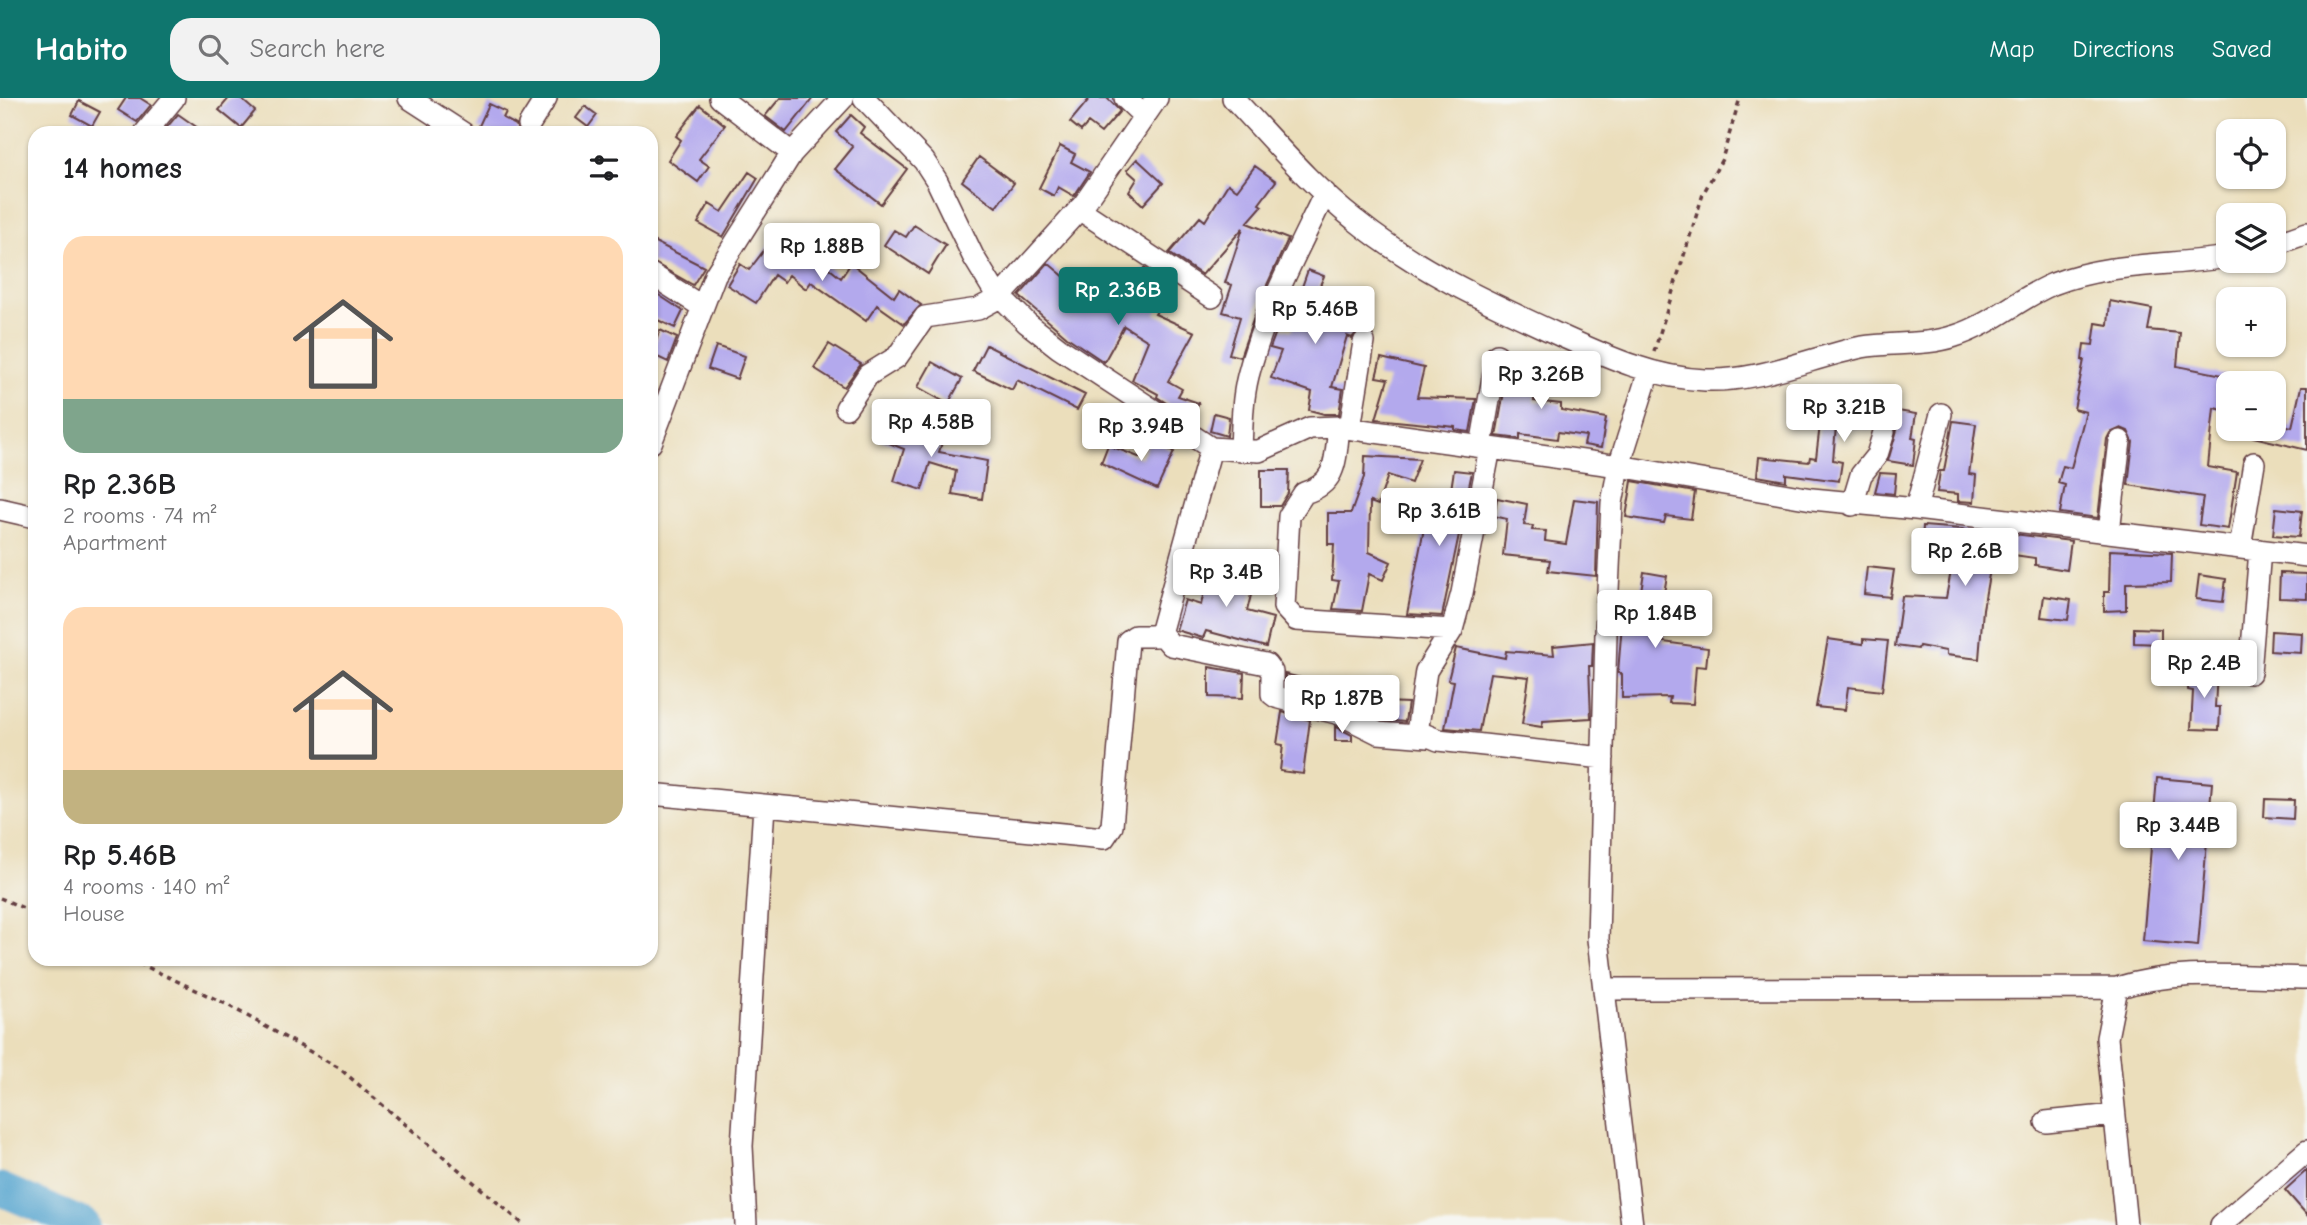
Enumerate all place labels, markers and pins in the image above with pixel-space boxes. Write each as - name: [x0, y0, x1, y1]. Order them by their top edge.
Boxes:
- pin: Rp 1.88B: [750, 223, 894, 283]
- pin: Rp 2.36B: [1046, 268, 1190, 327]
- pin: Rp 5.46B: [1243, 286, 1387, 346]
- pin: Rp 3.26B: [1469, 352, 1613, 411]
- pin: Rp 3.21B: [1772, 384, 1916, 444]
- pin: Rp 4.58B: [859, 400, 1003, 459]
- pin: Rp 3.94B: [1069, 404, 1213, 463]
- pin: Rp 3.61B: [1367, 489, 1511, 548]
- pin: Rp 2.6B: [1900, 528, 2030, 588]
- pin: Rp 3.4B: [1161, 550, 1291, 609]
- pin: Rp 1.84B: [1583, 590, 1727, 650]
- pin: Rp 2.4B: [2139, 640, 2269, 700]
- pin: Rp 1.87B: [1270, 676, 1414, 735]
- pin: Rp 3.44B: [2106, 802, 2250, 862]

